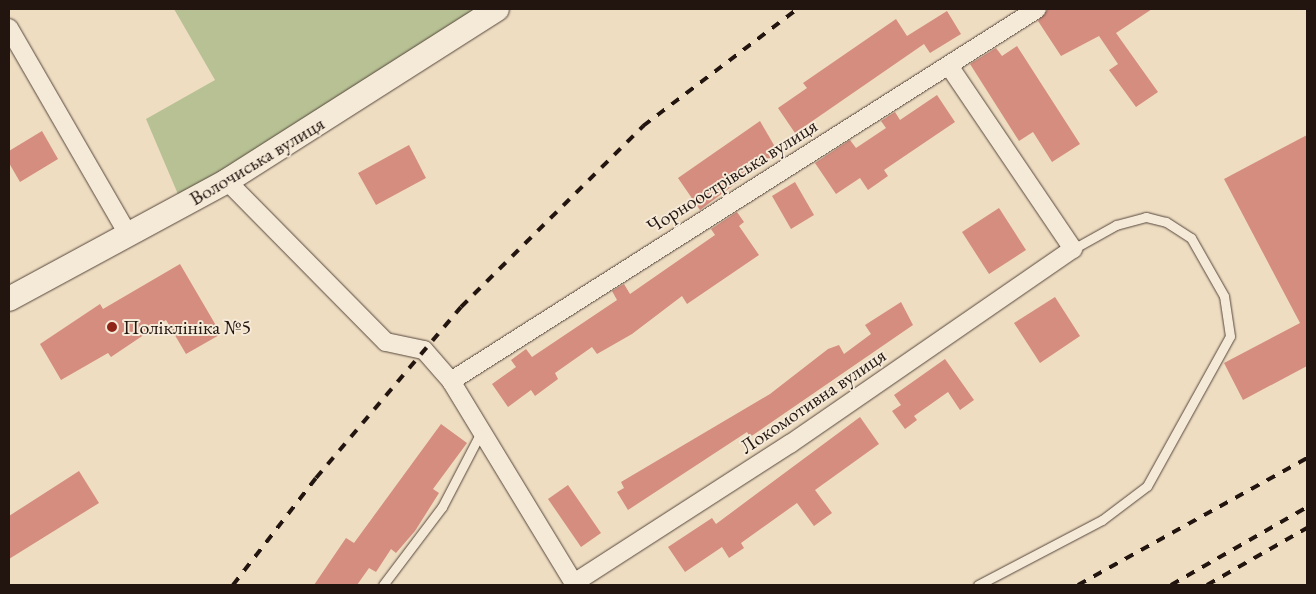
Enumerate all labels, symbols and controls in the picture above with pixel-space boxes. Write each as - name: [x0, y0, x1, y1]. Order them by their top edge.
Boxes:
- street label: Волочиська вулиця: [185, 111, 329, 211]
- street label: Чорноострівська вулиця: [642, 114, 822, 238]
- place label: Поліклініка №5: [123, 315, 251, 339]
- marker: Поліклініка №5: [105, 320, 119, 334]
- street label: Локомотивна вулиця: [735, 343, 891, 459]

